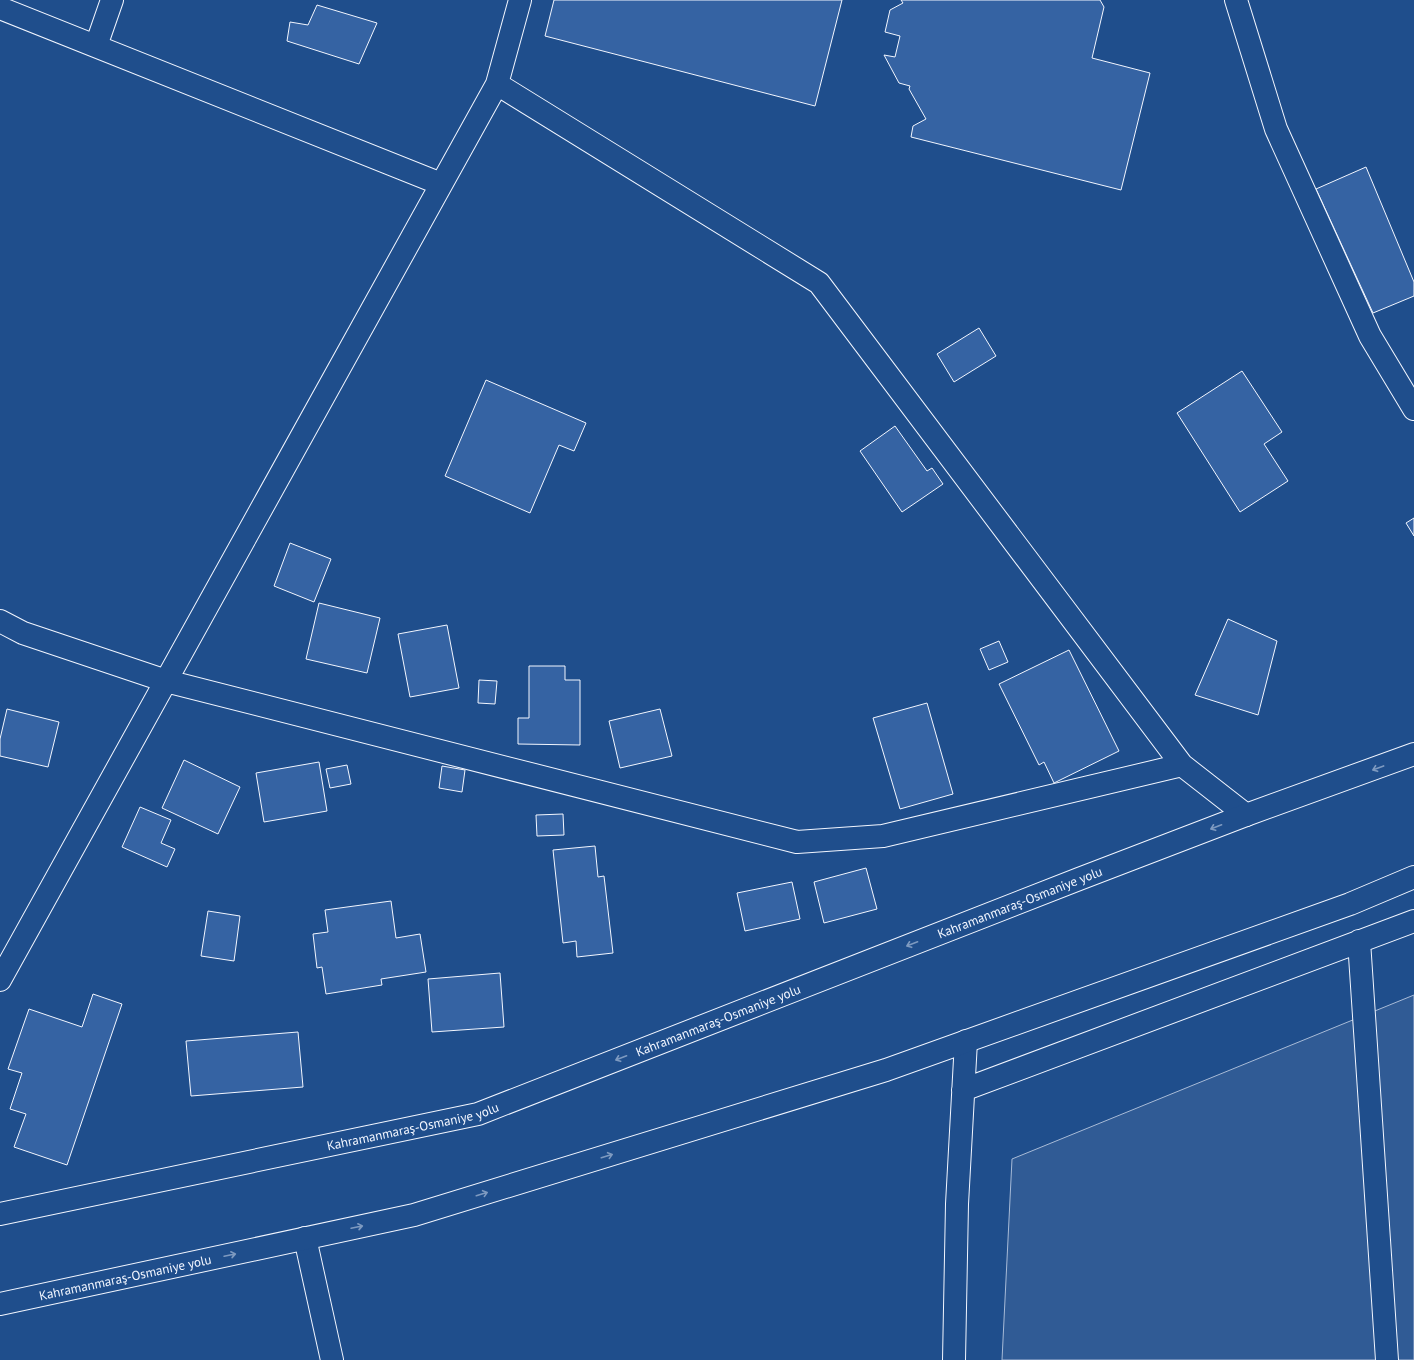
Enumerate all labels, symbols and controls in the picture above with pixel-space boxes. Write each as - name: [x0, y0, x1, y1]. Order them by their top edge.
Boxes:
- one-way arrow: [1372, 764, 1384, 772]
- one-way arrow: [1211, 823, 1223, 831]
- street label: Kahramanmaraş-Osmaniye yolu: [935, 862, 1105, 942]
- one-way arrow: [906, 941, 918, 949]
- street label: Kahramanmaraş-Osmaniye yolu: [633, 980, 803, 1060]
- one-way arrow: [616, 1054, 628, 1062]
- street label: Kahramanmaraş-Osmaniye yolu: [325, 1098, 501, 1154]
- one-way arrow: [600, 1152, 613, 1159]
- one-way arrow: [476, 1190, 489, 1197]
- one-way arrow: [350, 1223, 363, 1231]
- street label: Kahramanmaraş-Osmaniye yolu: [37, 1250, 213, 1304]
- one-way arrow: [223, 1250, 236, 1258]

